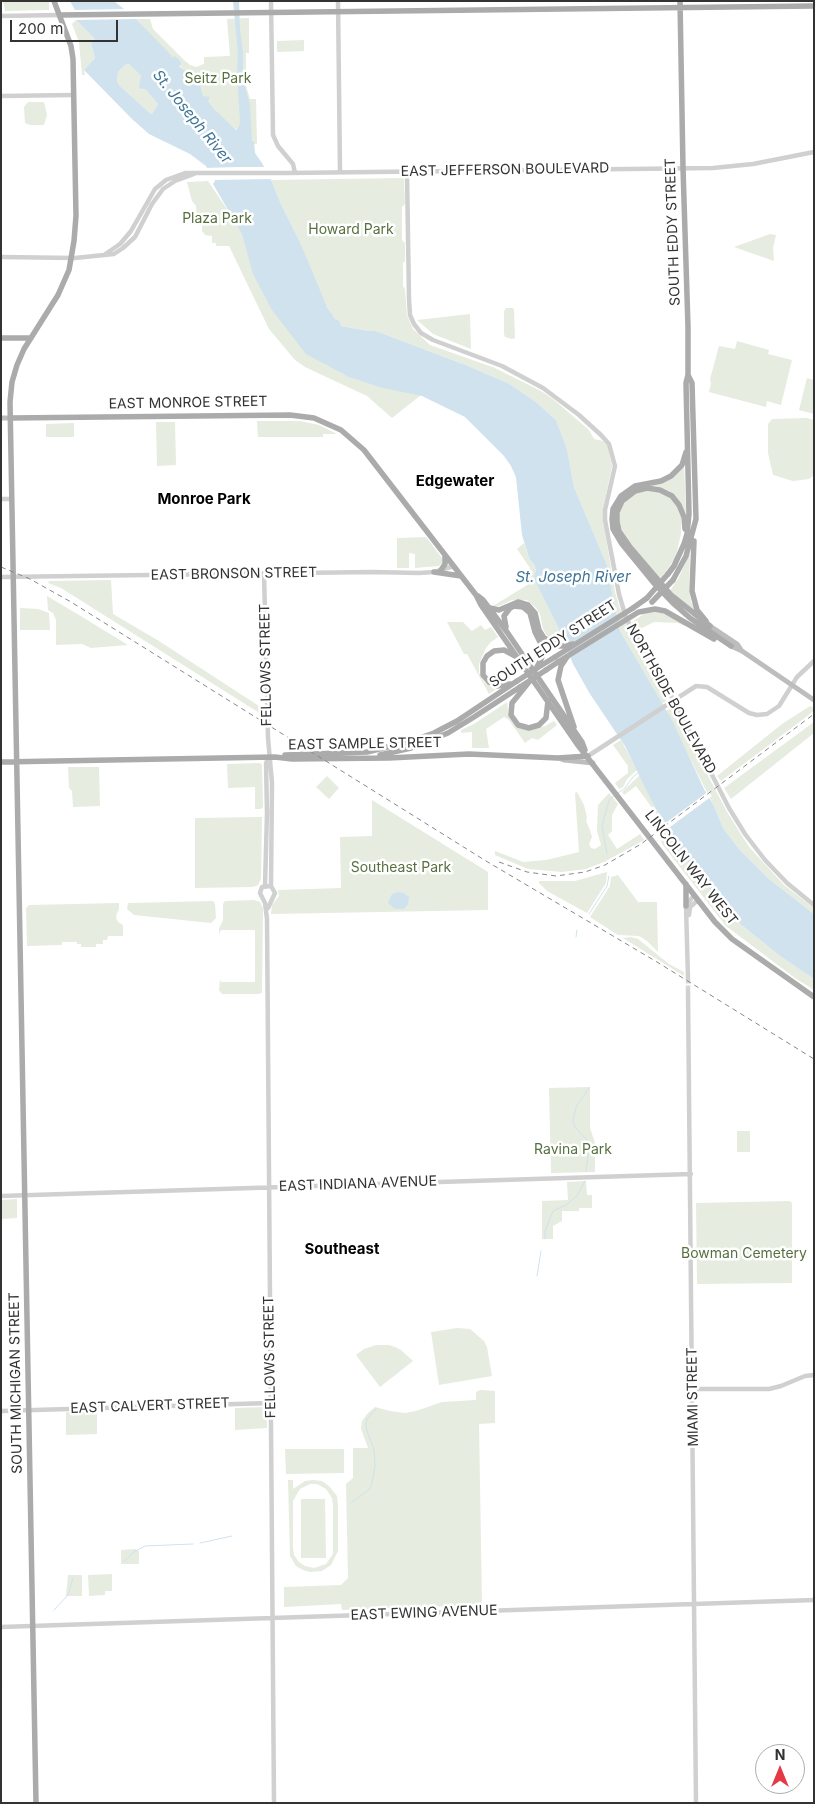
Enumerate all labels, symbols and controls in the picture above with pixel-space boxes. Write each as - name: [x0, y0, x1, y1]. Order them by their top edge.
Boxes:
- scale bar: [12, 10, 120, 42]
- text: 200 m: [18, 19, 63, 38]
- water label: St. Joseph River: [149, 67, 235, 167]
- park label: Seitz Park: [185, 71, 251, 87]
- street label: SOUTH EDDY STREET: [662, 158, 684, 306]
- street label: EAST JEFFERSON BOULEVARD: [401, 160, 609, 180]
- park label: Plaza Park: [182, 211, 252, 227]
- park label: Howard Park: [308, 222, 394, 238]
- street label: EAST MONROE STREET: [108, 393, 268, 413]
- district label: Edgewater: [416, 472, 494, 490]
- district label: Monroe Park: [157, 490, 251, 508]
- street label: EAST BRONSON STREET: [151, 564, 317, 584]
- water label: St. Joseph River: [515, 568, 631, 586]
- street label: SOUTH EDDY STREET: [486, 597, 620, 691]
- street label: FELLOWS STREET: [257, 604, 275, 726]
- street label: NORTHSIDE BOULEVARD: [623, 621, 719, 777]
- street label: EAST SAMPLE STREET: [288, 734, 442, 754]
- street label: LINCOLN WAY WEST: [641, 807, 741, 929]
- park label: Southeast Park: [351, 860, 451, 876]
- park label: Ravina Park: [534, 1142, 612, 1158]
- street label: EAST INDIANA AVENUE: [279, 1173, 437, 1195]
- district label: Southeast: [305, 1240, 379, 1258]
- park label: Bowman Cemetery: [681, 1246, 807, 1262]
- street label: SOUTH MICHIGAN STREET: [6, 1292, 26, 1474]
- street label: FELLOWS STREET: [261, 1296, 279, 1418]
- street label: MIAMI STREET: [684, 1347, 702, 1447]
- street label: EAST CALVERT STREET: [70, 1395, 230, 1417]
- street label: EAST EWING AVENUE: [350, 1602, 498, 1624]
- north arrow: [755, 1744, 805, 1794]
- text: N: [775, 1746, 785, 1763]

